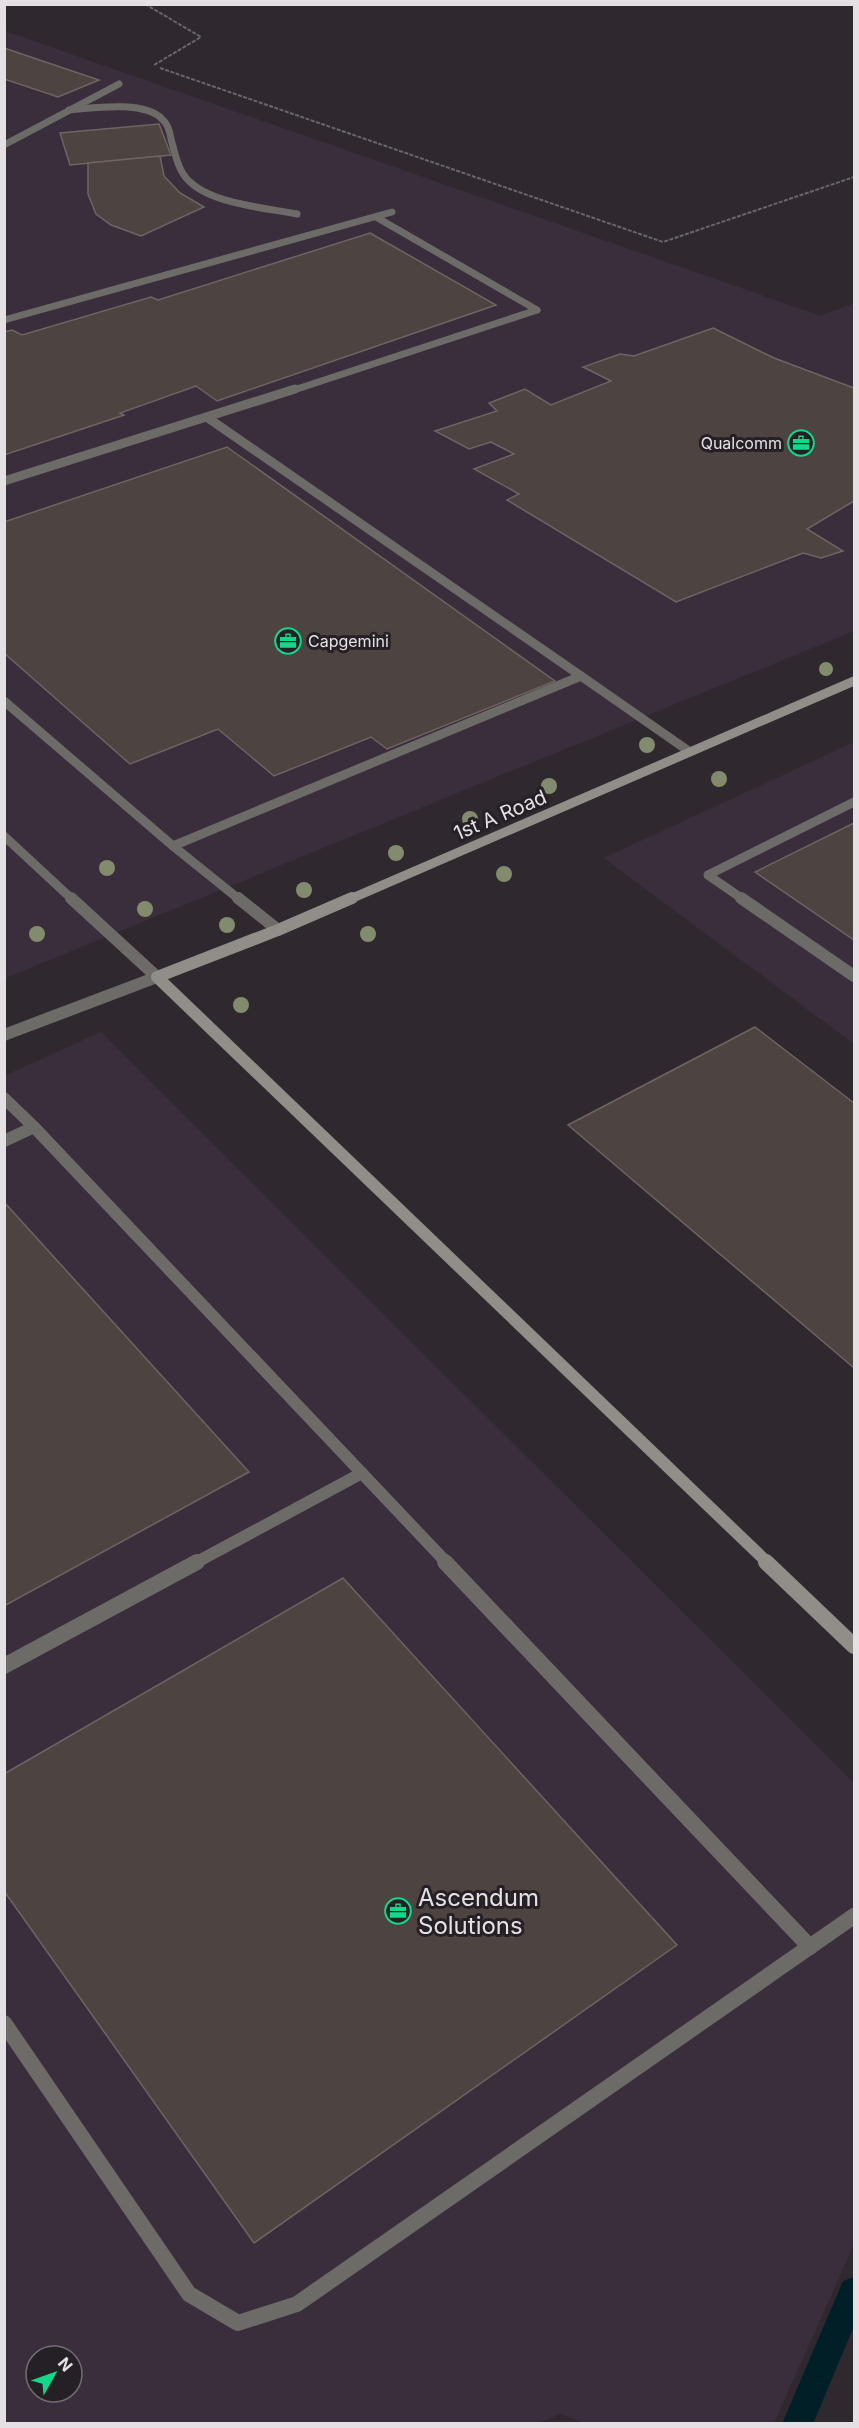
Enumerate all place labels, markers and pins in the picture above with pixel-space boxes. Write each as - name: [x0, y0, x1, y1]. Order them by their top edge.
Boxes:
- office icon: Qualcomm: [786, 428, 816, 458]
- place label: Qualcomm: [701, 433, 782, 453]
- office icon: Capgemini: [273, 626, 303, 656]
- place label: Capgemini: [308, 631, 389, 651]
- place label: Ascendum Solutions: [418, 1883, 539, 1940]
- office icon: Ascendum Solutions: [383, 1896, 413, 1926]

